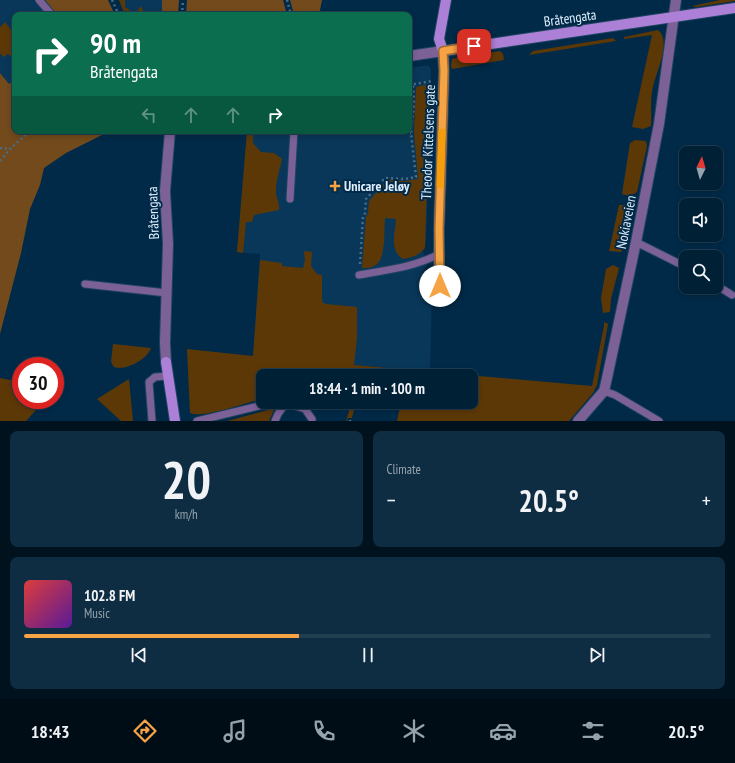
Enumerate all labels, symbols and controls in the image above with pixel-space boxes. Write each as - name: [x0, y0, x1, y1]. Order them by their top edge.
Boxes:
- street label: Bråtengata: [543, 5, 597, 31]
- text: 90 m: [90, 24, 141, 61]
- icon: right: [24, 28, 76, 80]
- pin: [457, 29, 491, 63]
- icon: arrive: [463, 35, 485, 57]
- text: Bråtengata: [90, 60, 158, 83]
- street label: Theodor Kittelsens gate: [417, 84, 439, 200]
- icon: left: [138, 104, 160, 126]
- icon: ahead: [180, 104, 202, 126]
- icon: ahead: [222, 104, 244, 126]
- icon: right: [264, 104, 286, 126]
- north arrow: [679, 146, 723, 190]
- map controls: [679, 146, 723, 294]
- place label: Unicare Jeløy: [344, 177, 410, 195]
- marker: Unicare Jeløy: [329, 180, 341, 192]
- street label: Bråtengata: [143, 186, 163, 240]
- street label: Nokiaveien: [612, 194, 640, 250]
- button: sound: [679, 198, 723, 242]
- button: search: [679, 250, 723, 294]
- position arrow: [419, 265, 461, 307]
- speed limit sign: 30: [12, 357, 64, 409]
- text: 18:44 · 1 min · 100 m: [309, 379, 425, 398]
- text: 20: [161, 446, 211, 513]
- text: Climate: [387, 461, 421, 478]
- text: 20.5°: [519, 481, 579, 520]
- text: −: [387, 486, 396, 514]
- text: +: [702, 486, 711, 514]
- text: km/h: [175, 506, 198, 523]
- text: 102.8 FM: [84, 586, 135, 605]
- text: Music: [84, 605, 110, 622]
- icon: previous: [128, 644, 150, 666]
- icon: pause: [357, 644, 379, 666]
- icon: next: [586, 644, 608, 666]
- icon: directions: [131, 717, 159, 745]
- icon: music: [221, 717, 249, 745]
- icon: phone: [310, 717, 338, 745]
- icon: climate: [400, 717, 428, 745]
- icon: car: [489, 717, 517, 745]
- icon: filters: [579, 717, 607, 745]
- text: 18:43: [31, 720, 70, 743]
- text: 20.5°: [668, 720, 704, 743]

